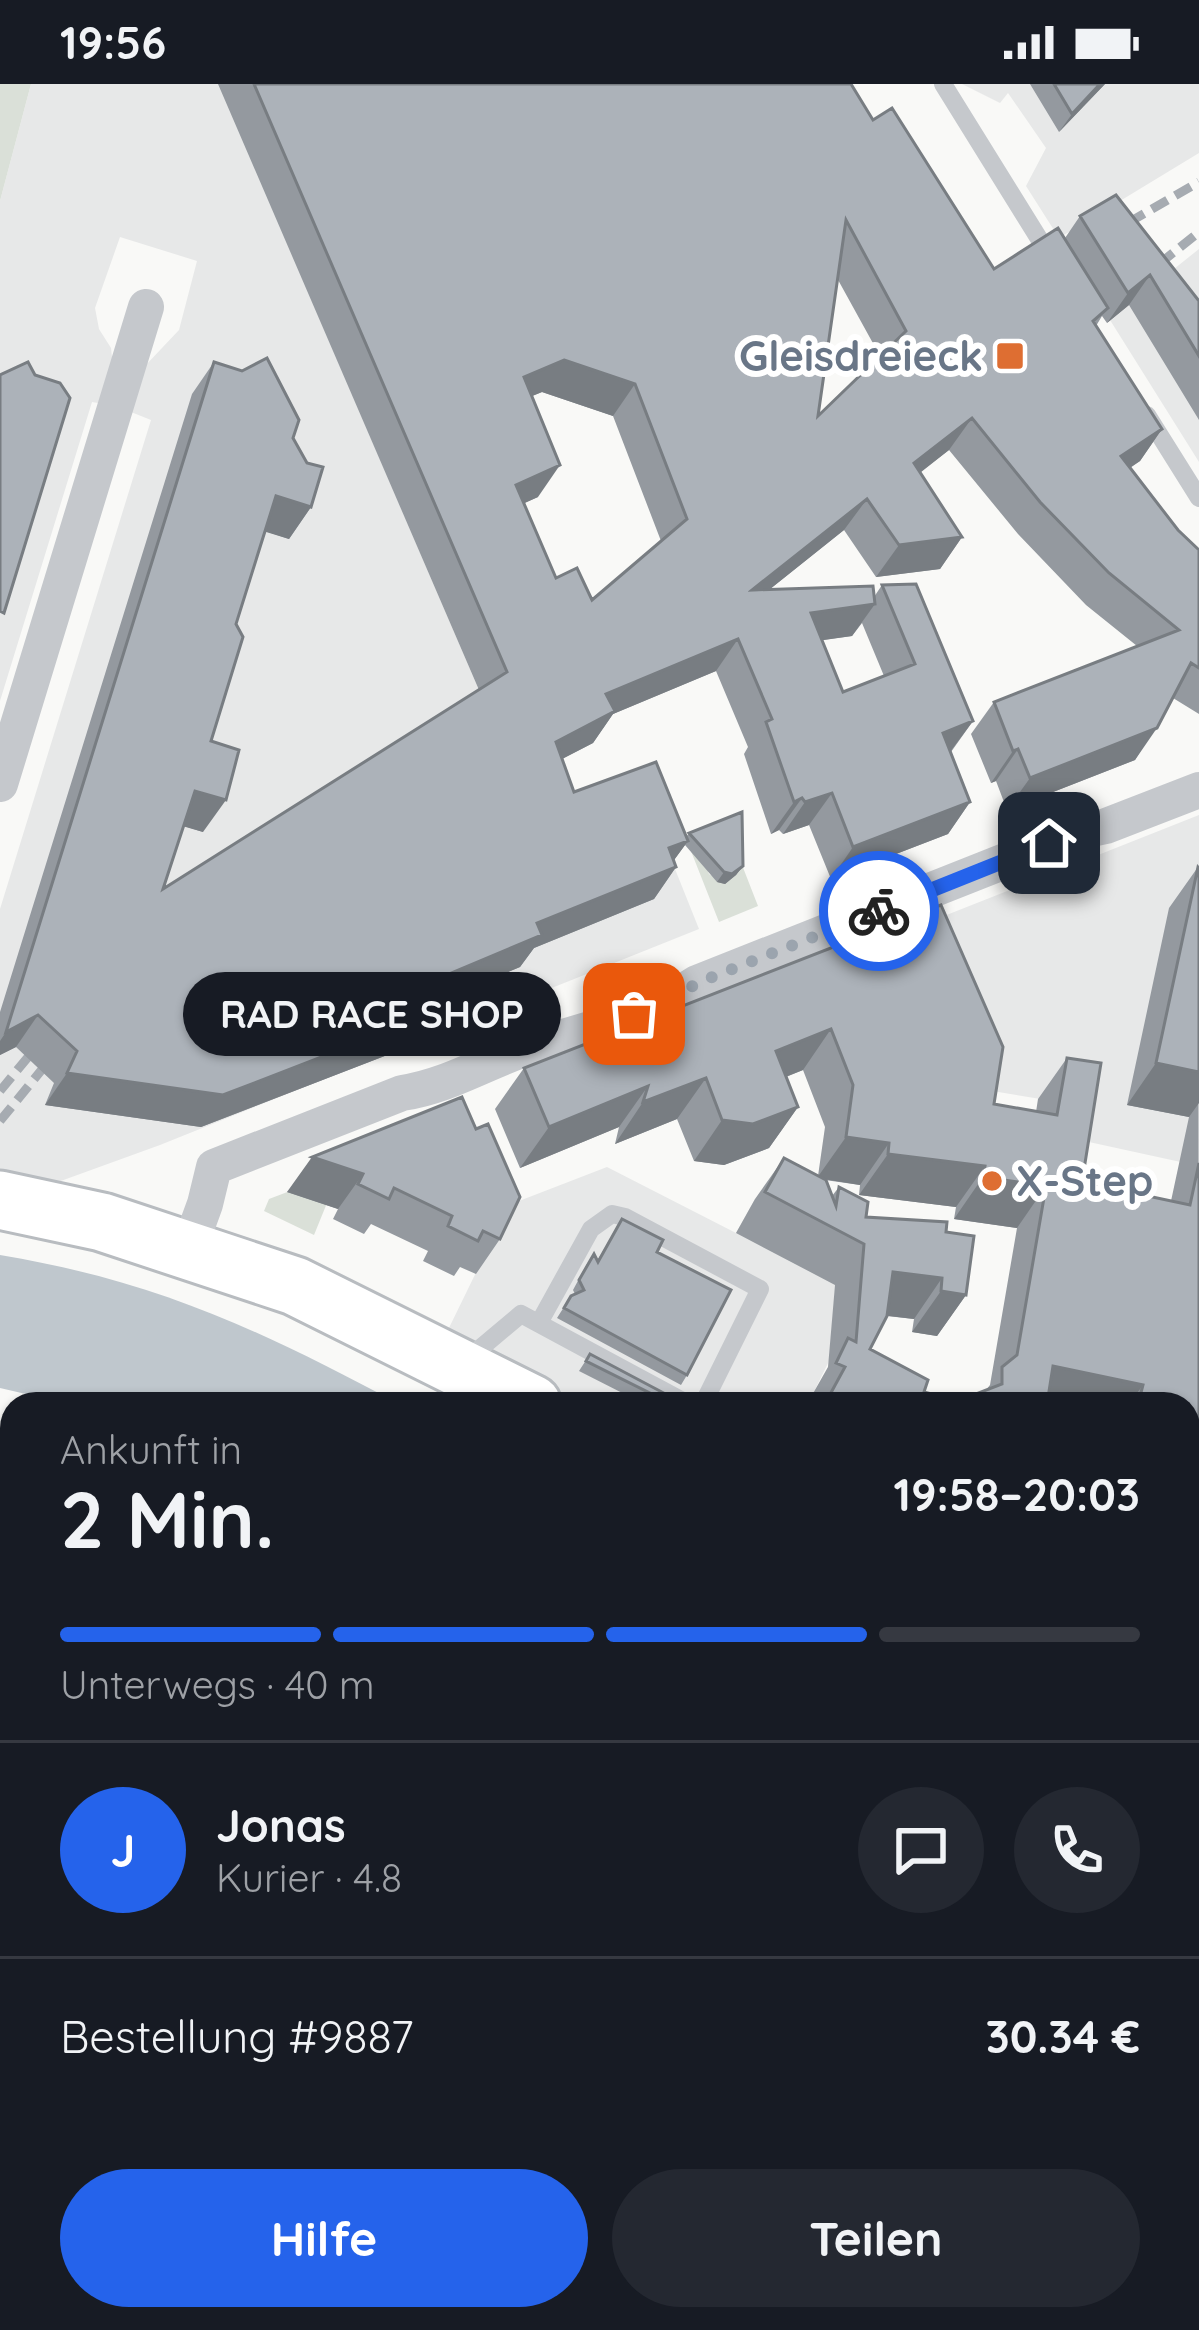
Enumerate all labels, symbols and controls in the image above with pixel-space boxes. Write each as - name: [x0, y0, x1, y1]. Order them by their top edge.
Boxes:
- text: 19:56: [60, 14, 166, 70]
- place label: Gleisdreieck: [739, 329, 983, 382]
- marker: Gleisdreieck: [994, 340, 1026, 372]
- pin: [998, 792, 1100, 894]
- icon: home: [1016, 810, 1082, 876]
- courier: [819, 851, 939, 971]
- icon: bike: [846, 878, 912, 944]
- pin: [583, 963, 685, 1065]
- callout: RAD RACE SHOP: [184, 972, 562, 1056]
- icon: bag: [601, 981, 667, 1047]
- text: RAD RACE SHOP: [220, 989, 524, 1038]
- place label: X-Step: [1016, 1154, 1153, 1207]
- marker: X-Step: [979, 1168, 1005, 1194]
- text: Ankunft in: [60, 1425, 242, 1474]
- text: 19:58–20:03: [894, 1466, 1140, 1522]
- text: 2 Min.: [60, 1470, 274, 1568]
- text: Unterwegs · 40 m: [60, 1660, 375, 1709]
- button: chat: [858, 1787, 984, 1913]
- button: phone: [1014, 1787, 1140, 1913]
- text: Jonas: [216, 1797, 346, 1853]
- text: J: [111, 1822, 135, 1878]
- text: Kurier · 4.8: [216, 1853, 402, 1902]
- text: Bestellung #9887: [60, 2008, 414, 2064]
- text: 30.34 €: [986, 2008, 1140, 2064]
- button: Hilfe: [60, 2169, 588, 2307]
- button: Teilen: [612, 2169, 1140, 2307]

